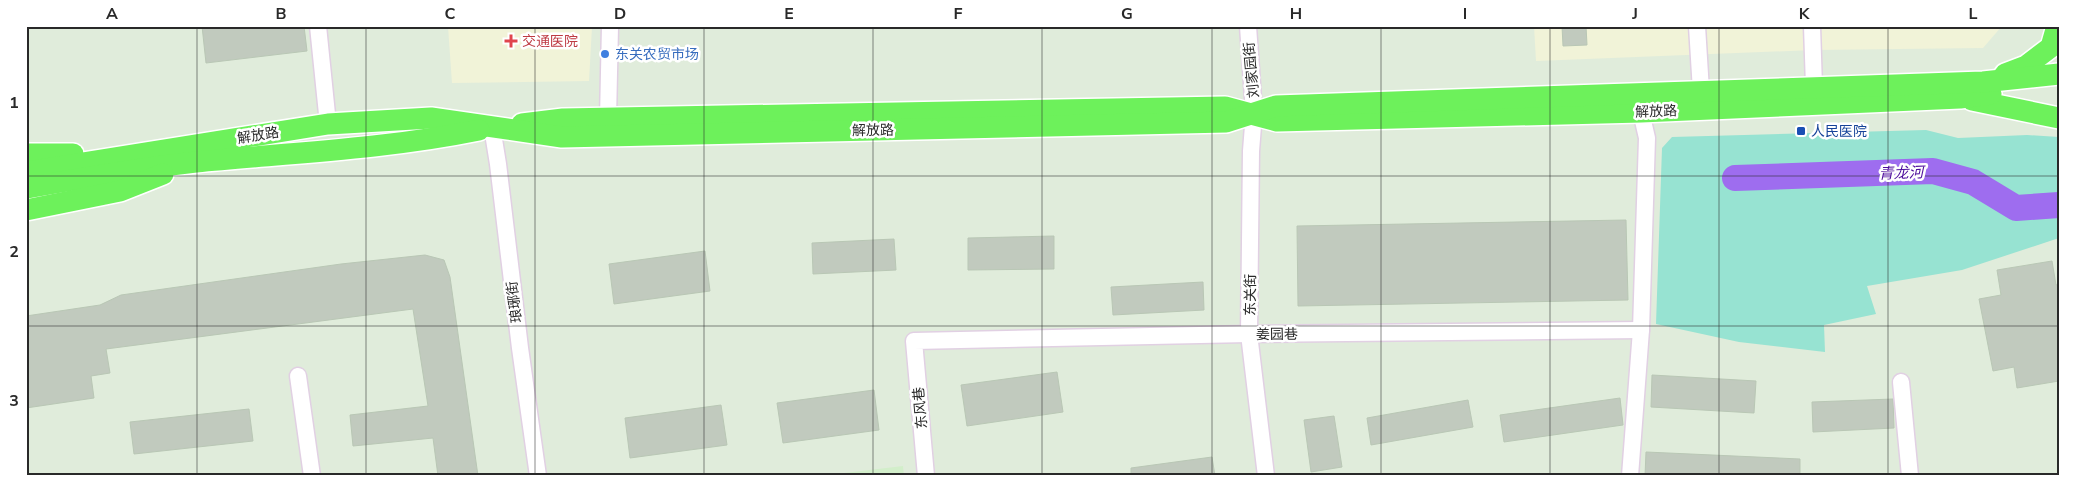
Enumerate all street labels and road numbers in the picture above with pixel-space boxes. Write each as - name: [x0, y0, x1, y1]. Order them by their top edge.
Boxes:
- street label: 刘家园街: [1240, 41, 1263, 99]
- street label: 解放路: [1635, 101, 1677, 122]
- street label: 解放路: [852, 121, 894, 140]
- street label: 解放路: [236, 123, 280, 148]
- street label: 东关街: [1241, 274, 1260, 316]
- street label: 琅琊街: [503, 280, 526, 324]
- street label: 姜园巷: [1256, 325, 1298, 344]
- street label: 东风巷: [909, 386, 932, 430]

